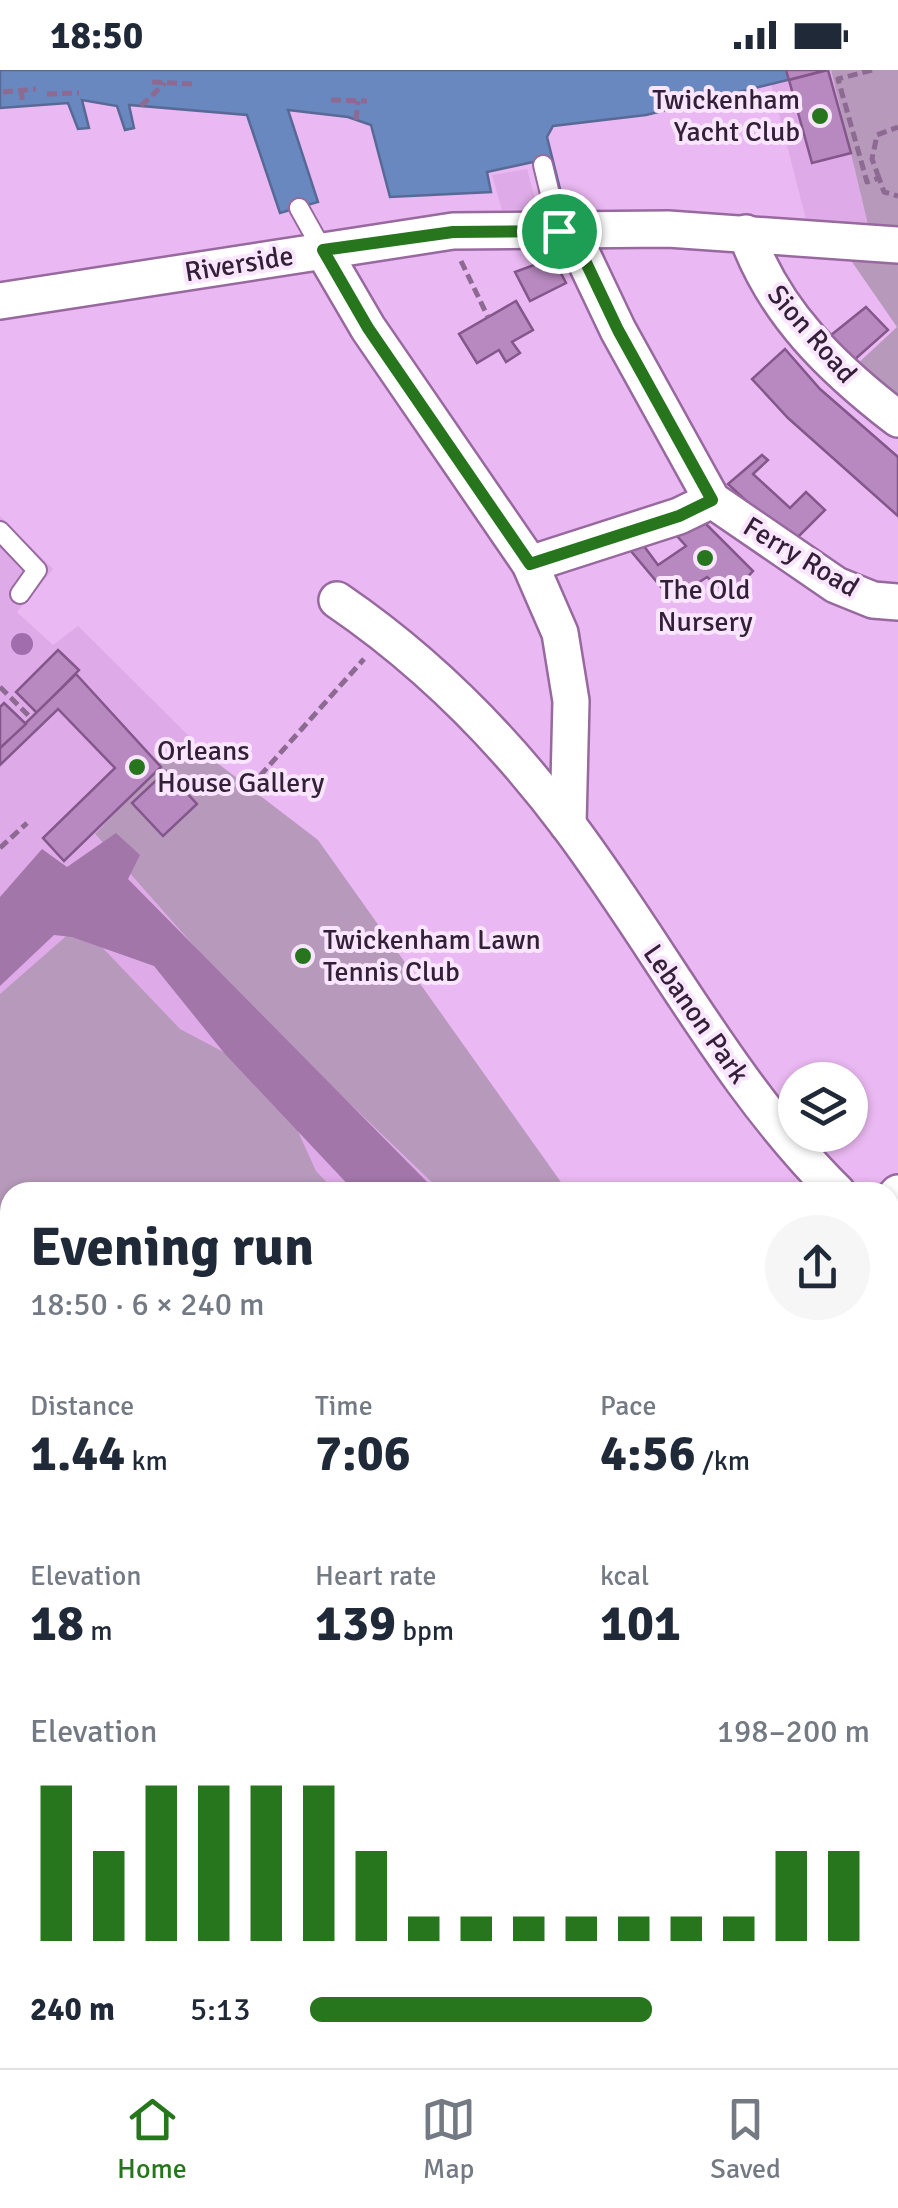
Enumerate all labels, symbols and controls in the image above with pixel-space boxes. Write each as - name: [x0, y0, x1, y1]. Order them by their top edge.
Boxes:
- text: 18:50: [50, 12, 143, 59]
- place label: Twickenham Yacht Club: [652, 83, 800, 149]
- marker: Twickenham Yacht Club: [809, 105, 831, 127]
- pin: [517, 189, 602, 274]
- icon: arrive: [532, 204, 587, 259]
- street label: Riverside: [182, 239, 296, 289]
- street label: Sion Road: [760, 278, 864, 390]
- street label: Ferry Road: [737, 509, 865, 605]
- marker: The Old Nursery: [694, 547, 716, 569]
- place label: The Old Nursery: [657, 573, 753, 639]
- place label: Orleans House Gallery: [157, 734, 324, 800]
- marker: Orleans House Gallery: [126, 756, 148, 778]
- place label: Twickenham Lawn Tennis Club: [323, 923, 541, 989]
- street label: Lebanon Park: [636, 938, 756, 1090]
- marker: Twickenham Lawn Tennis Club: [292, 945, 314, 967]
- map controls: [778, 1062, 868, 1152]
- button: layers: [778, 1062, 868, 1152]
- text: Evening run: [30, 1213, 314, 1281]
- button: share: [765, 1215, 870, 1320]
- text: 18:50 · 6 × 240 m: [30, 1285, 265, 1324]
- text: Distance: [30, 1389, 134, 1423]
- text: Time: [315, 1389, 373, 1423]
- text: Pace: [600, 1389, 656, 1423]
- text: 1.44: [30, 1423, 125, 1485]
- text: 7:06: [315, 1423, 411, 1485]
- text: 4:56: [600, 1423, 696, 1485]
- text: km: [125, 1444, 168, 1478]
- text: /km: [696, 1444, 750, 1478]
- text: Elevation: [30, 1559, 142, 1593]
- text: Heart rate: [315, 1559, 437, 1593]
- text: kcal: [600, 1559, 649, 1593]
- text: 18: [30, 1593, 84, 1655]
- text: 139: [315, 1593, 396, 1655]
- text: 101: [600, 1593, 681, 1655]
- text: m: [84, 1614, 113, 1648]
- text: bpm: [396, 1614, 454, 1648]
- text: Elevation: [30, 1712, 157, 1751]
- text: 198–200 m: [717, 1712, 870, 1751]
- text: 240 m: [30, 1990, 115, 2029]
- text: 5:13: [190, 1990, 250, 2029]
- tab: Home: [117, 2092, 187, 2186]
- tab: Map: [421, 2092, 476, 2186]
- tab: Saved: [710, 2092, 781, 2186]

